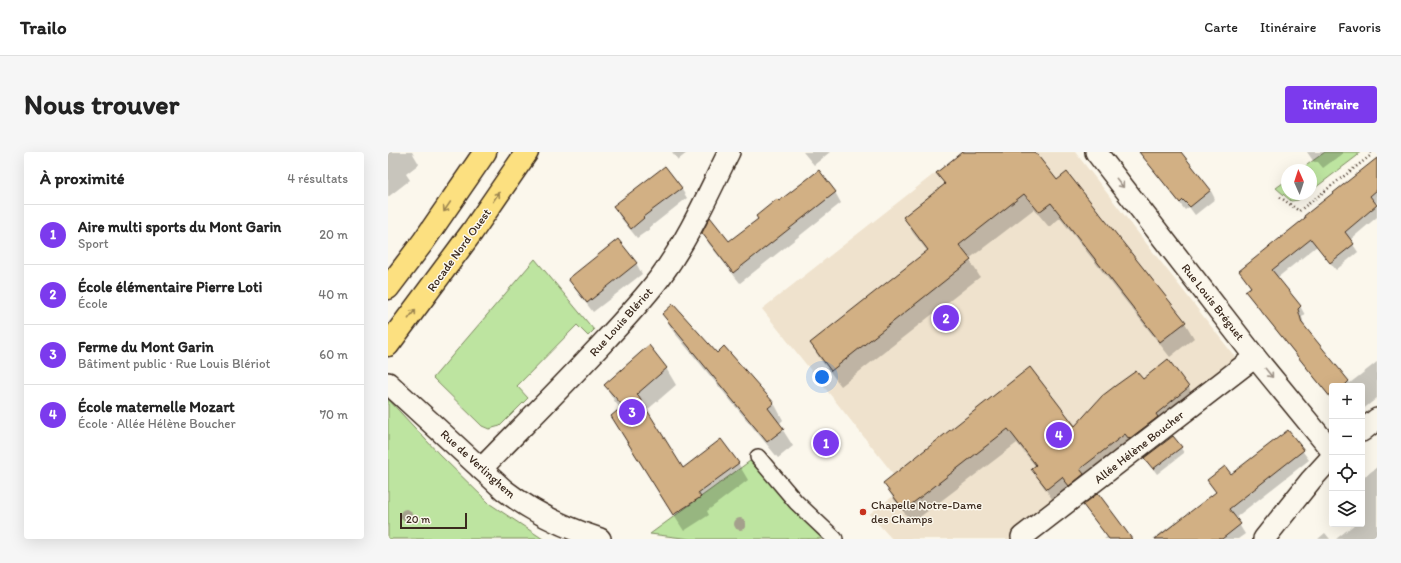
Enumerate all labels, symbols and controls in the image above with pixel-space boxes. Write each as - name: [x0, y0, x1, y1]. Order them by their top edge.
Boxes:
- text: Trailo: [20, 16, 67, 39]
- text: Carte: [1204, 19, 1238, 36]
- text: Itinéraire: [1260, 19, 1316, 36]
- text: Favoris: [1338, 19, 1381, 36]
- button: Itinéraire: [1285, 86, 1377, 123]
- text: Nous trouver: [24, 87, 179, 121]
- north arrow: [1281, 164, 1317, 200]
- text: À proximité: [40, 168, 125, 188]
- text: 4 résultats: [287, 171, 348, 186]
- one-way arrow: [1116, 177, 1125, 188]
- one-way arrow: [492, 192, 500, 203]
- one-way arrow: [443, 201, 451, 212]
- street label: Rocade Nord Ouest: [424, 205, 494, 294]
- text: Aire multi sports du Mont Garin: [78, 218, 281, 236]
- text: 1: [50, 227, 56, 242]
- text: 20 m: [319, 227, 348, 242]
- text: Sport: [78, 236, 109, 251]
- street label: Rue Louis Bréguet: [1179, 261, 1248, 343]
- text: École élémentaire Pierre Loti: [78, 278, 262, 296]
- street label: Rue Louis Blériot: [586, 284, 656, 359]
- text: 2: [50, 287, 56, 302]
- text: 40 m: [318, 287, 348, 302]
- text: École: [78, 296, 108, 311]
- pin: 2: [933, 303, 959, 333]
- one-way arrow: [407, 309, 416, 320]
- text: Ferme du Mont Garin: [78, 338, 214, 356]
- text: 3: [49, 347, 57, 362]
- text: 60 m: [319, 347, 348, 362]
- text: Bâtiment public · Rue Louis Blériot: [78, 356, 270, 371]
- your location: [812, 367, 832, 387]
- one-way arrow: [1265, 368, 1274, 379]
- map controls: [1329, 383, 1365, 527]
- button: +: [1329, 383, 1365, 419]
- pin: 3: [619, 397, 645, 427]
- text: École maternelle Mozart: [78, 398, 235, 416]
- text: 4: [49, 407, 57, 422]
- text: 70 m: [320, 407, 348, 422]
- street label: Allée Hélène Boucher: [1091, 408, 1187, 486]
- text: École · Allée Hélène Boucher: [78, 416, 236, 431]
- button: −: [1329, 419, 1365, 455]
- pin: 4: [1046, 420, 1072, 450]
- street label: Rue de Verlinghem: [438, 427, 518, 501]
- pin: 1: [813, 428, 839, 458]
- button: locate: [1329, 455, 1365, 491]
- button: layers: [1329, 491, 1365, 527]
- place label: Chapelle Notre-Dame des Champs: [871, 498, 982, 526]
- marker: Chapelle Notre-Dame des Champs: [858, 507, 868, 517]
- scale bar: [400, 511, 467, 530]
- text: 20 m: [406, 513, 430, 526]

